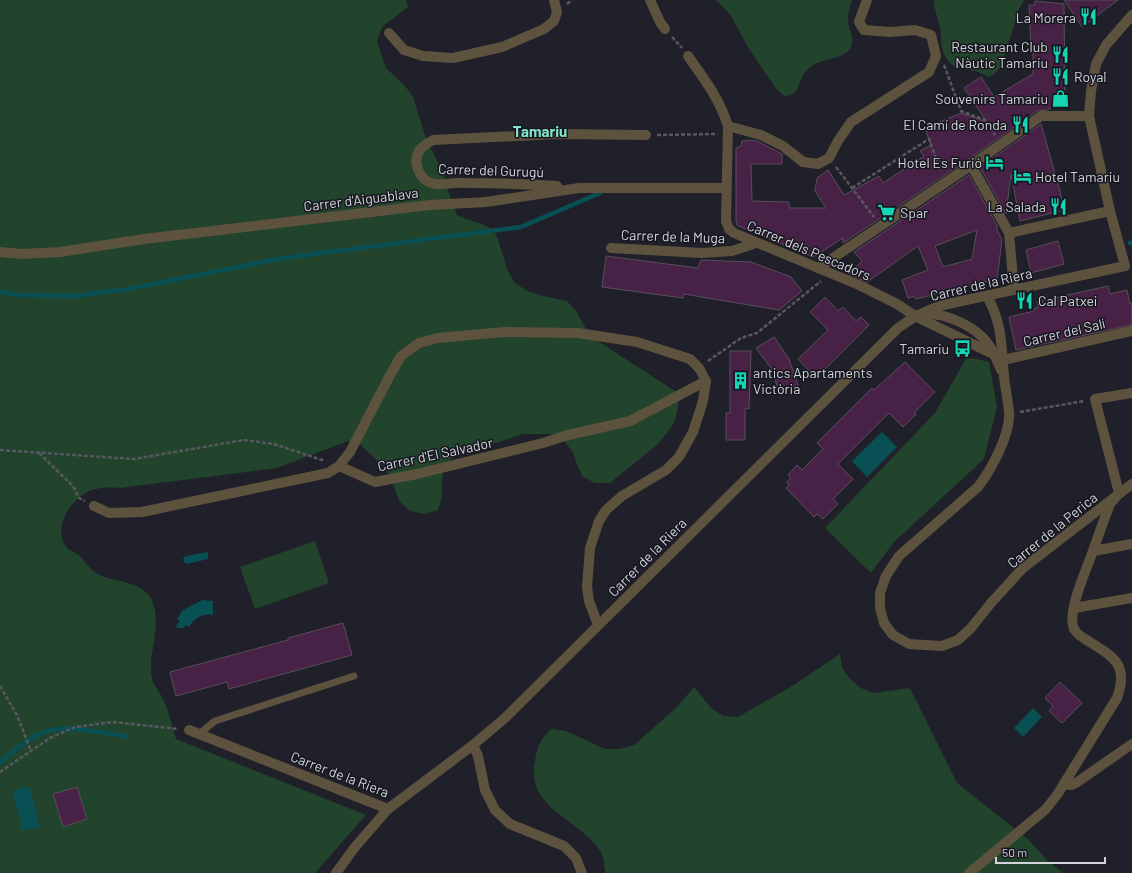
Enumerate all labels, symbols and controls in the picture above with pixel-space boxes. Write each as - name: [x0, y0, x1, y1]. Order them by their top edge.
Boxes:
- restaurant icon: La Morera: [1079, 7, 1099, 27]
- place label: La Morera: [1016, 9, 1076, 26]
- place label: Restaurant Club Nàutic Tamariu: [951, 38, 1048, 71]
- restaurant icon: Restaurant Club Nàutic Tamariu: [1051, 44, 1071, 64]
- restaurant icon: Royal: [1051, 66, 1071, 86]
- place label: Royal: [1074, 68, 1107, 85]
- shop icon: Souvenirs Tamariu: [1051, 88, 1071, 108]
- place label: Souvenirs Tamariu: [935, 90, 1048, 107]
- restaurant icon: El Camí de Ronda: [1010, 114, 1030, 134]
- place label: El Camí de Ronda: [903, 116, 1007, 133]
- district label: Tamariu: [513, 122, 567, 140]
- hotel icon: Hotel Es Furió: [985, 152, 1005, 172]
- place label: Hotel Es Furió: [898, 154, 982, 171]
- street label: Carrer del Gurugú: [438, 160, 544, 180]
- hotel icon: Hotel Tamariu: [1012, 166, 1032, 186]
- place label: Hotel Tamariu: [1035, 168, 1120, 185]
- street label: Carrer d'Aiguablava: [303, 184, 419, 214]
- restaurant icon: La Salada: [1049, 196, 1069, 216]
- place label: La Salada: [988, 198, 1046, 215]
- supermarket icon: Spar: [877, 202, 897, 222]
- place label: Spar: [900, 204, 928, 221]
- street label: Carrer dels Pescadors: [745, 216, 874, 284]
- street label: Carrer de la Muga: [621, 226, 725, 246]
- street label: Carrer de la Riera: [928, 264, 1034, 304]
- restaurant icon: Cal Patxei: [1015, 290, 1035, 310]
- place label: Cal Patxei: [1038, 292, 1097, 309]
- street label: Carrer del Salí: [1021, 314, 1107, 350]
- bus stop icon: Tamariu: [952, 338, 972, 358]
- place label: Tamariu: [899, 340, 949, 357]
- place label: antics Apartaments Victòria: [753, 364, 873, 397]
- building icon: antics Apartaments Victòria: [730, 370, 750, 390]
- street label: Carrer d'El Salvador: [376, 433, 494, 475]
- street label: Carrer de la Perica: [1004, 489, 1100, 571]
- street label: Carrer de la Riera: [604, 514, 690, 600]
- street label: Carrer de la Riera: [288, 747, 392, 801]
- scale bar: [996, 839, 1105, 865]
- text: 50 m: [1002, 845, 1027, 859]

